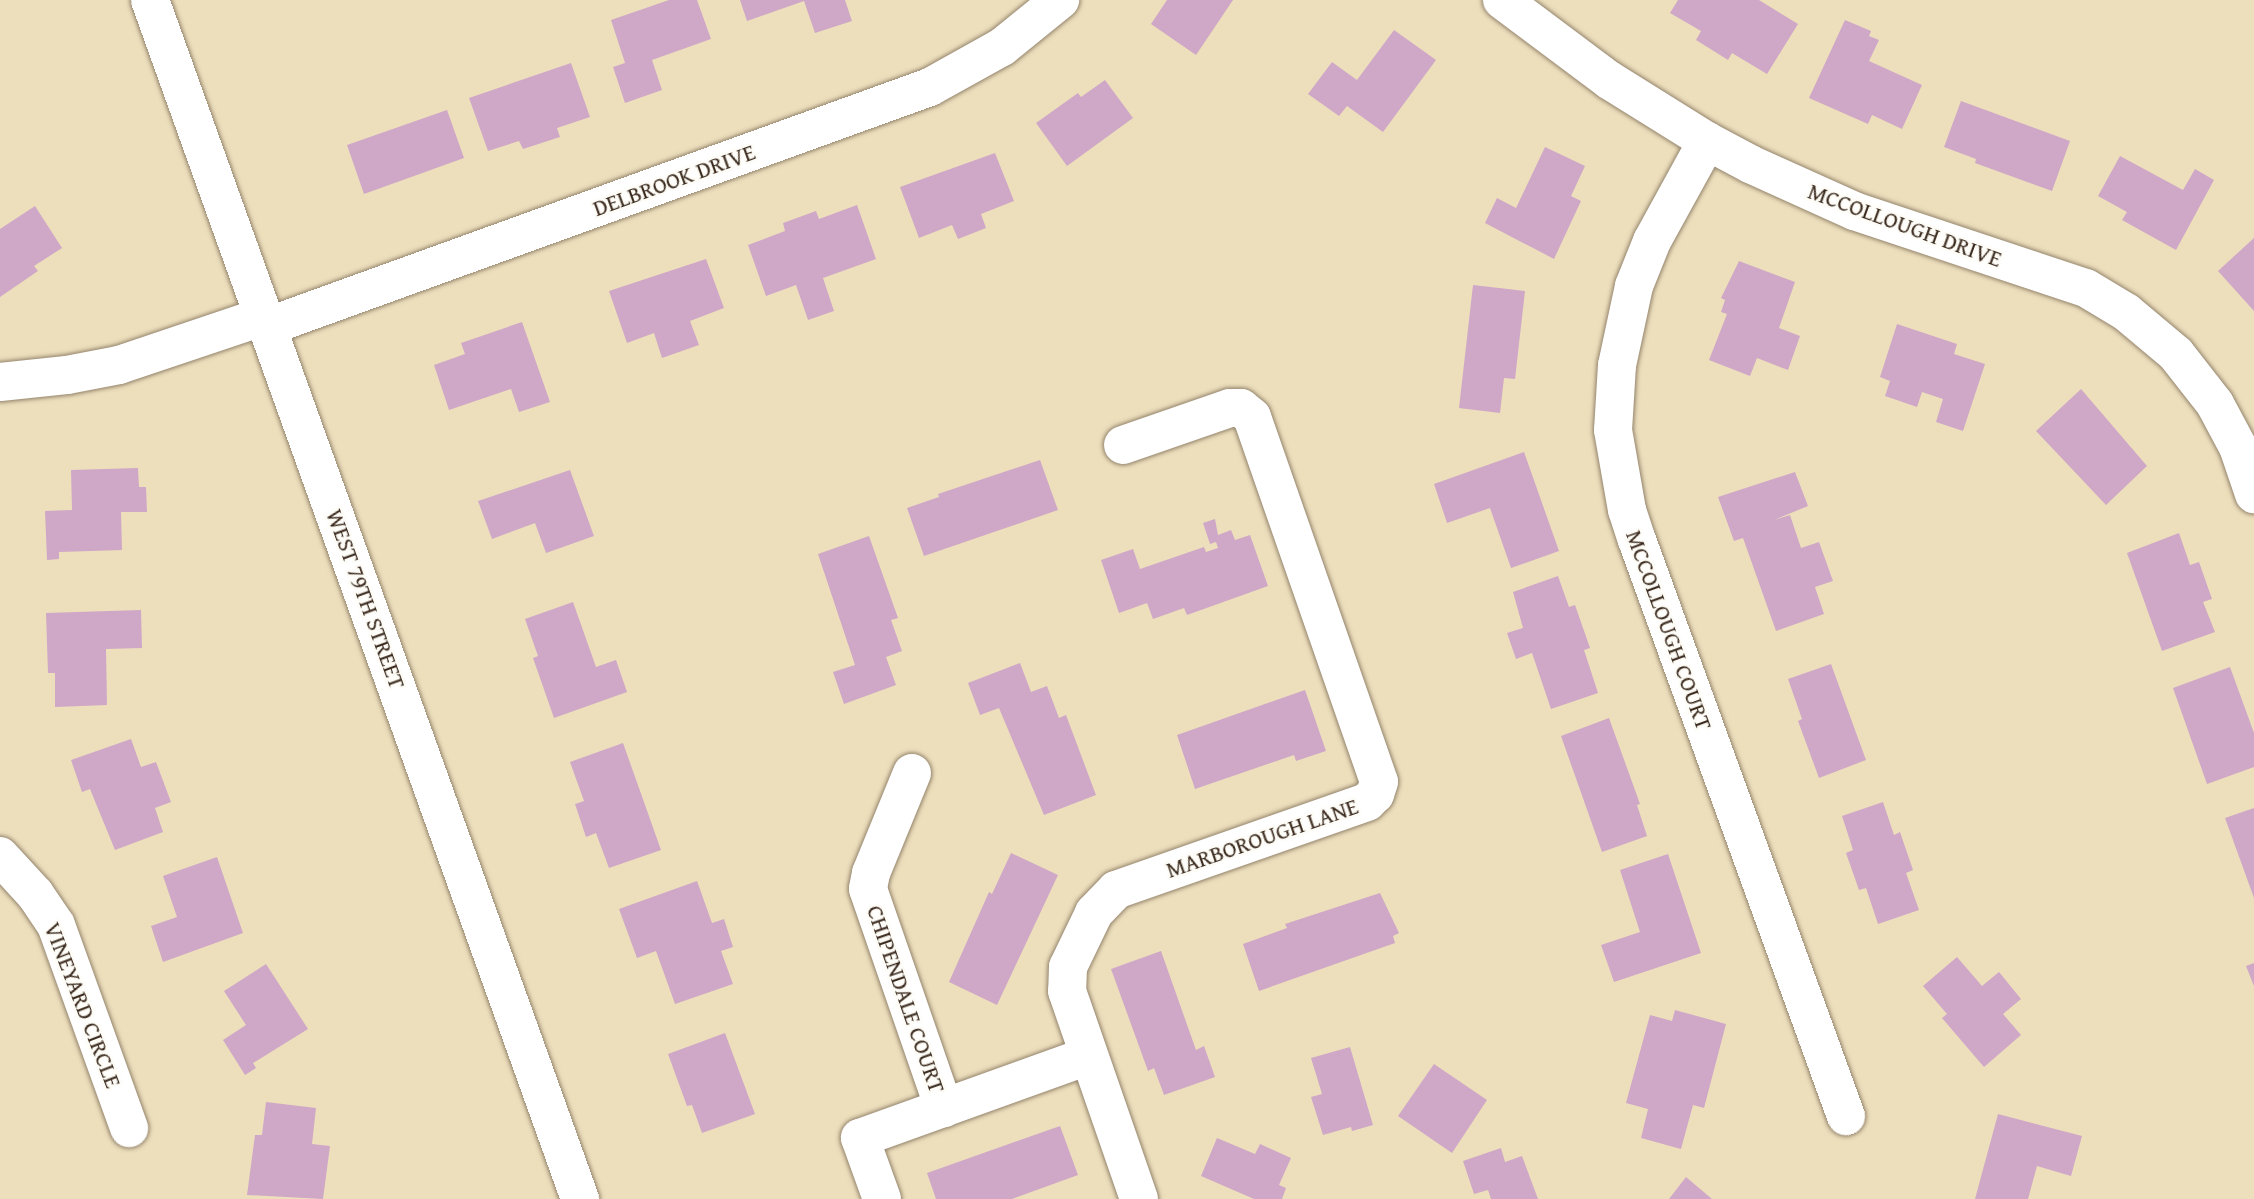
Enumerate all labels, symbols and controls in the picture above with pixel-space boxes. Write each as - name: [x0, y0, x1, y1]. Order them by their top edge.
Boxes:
- street label: DELBROOK DRIVE: [589, 138, 759, 222]
- street label: MCCOLLOUGH DRIVE: [1804, 177, 2006, 273]
- street label: WEST 79TH STREET: [321, 505, 411, 693]
- street label: MCCOLLOUGH COURT: [1620, 526, 1718, 734]
- street label: MARBOROUGH LANE: [1162, 792, 1362, 884]
- street label: CHIPENDALE COURT: [861, 902, 951, 1096]
- street label: VINEYARD CIRCLE: [39, 918, 127, 1092]

